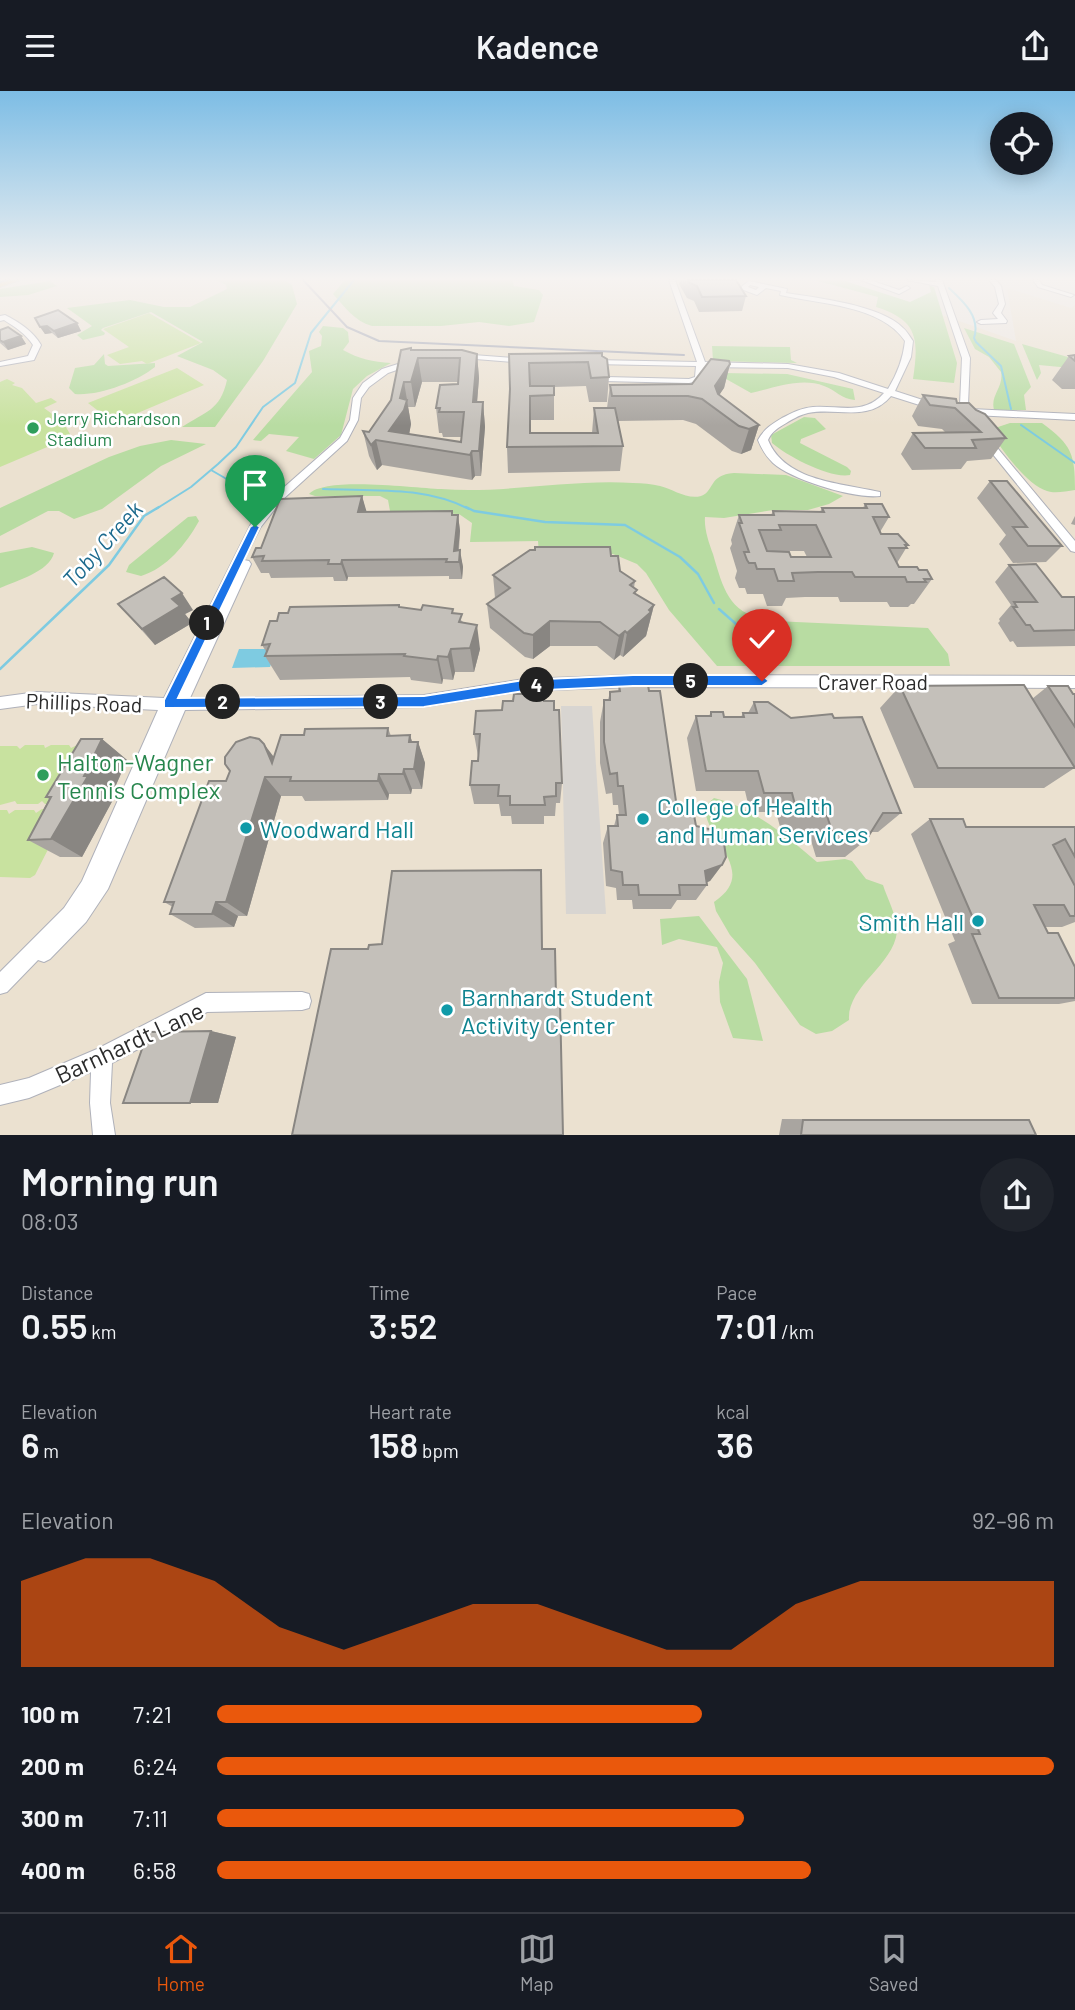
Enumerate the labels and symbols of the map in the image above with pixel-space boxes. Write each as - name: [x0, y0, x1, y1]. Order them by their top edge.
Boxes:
- place label: Jerry Richardson Stadium: [47, 407, 181, 450]
- marker: Jerry Richardson Stadium: [25, 420, 41, 436]
- pin: [225, 455, 285, 527]
- water label: Toby Creek: [56, 495, 148, 593]
- pin: 1: [190, 605, 224, 641]
- pin: [732, 609, 792, 681]
- pin: 5: [674, 663, 708, 699]
- pin: 4: [520, 667, 554, 703]
- street label: Craver Road: [818, 669, 928, 694]
- pin: 2: [206, 685, 241, 719]
- pin: 3: [364, 685, 398, 719]
- street label: Phillips Road: [25, 687, 143, 717]
- place label: Halton-Wagner Tennis Complex: [57, 747, 220, 804]
- marker: Halton-Wagner Tennis Complex: [35, 767, 51, 783]
- place label: College of Health and Human Services: [657, 791, 869, 848]
- marker: College of Health and Human Services: [635, 811, 651, 827]
- place label: Woodward Hall: [260, 814, 414, 843]
- marker: Woodward Hall: [238, 820, 254, 836]
- place label: Smith Hall: [859, 907, 964, 936]
- marker: Smith Hall: [970, 913, 986, 929]
- place label: Barnhardt Student Activity Center: [461, 982, 653, 1039]
- street label: Barnhardt Lane: [50, 995, 208, 1089]
- marker: Barnhardt Student Activity Center: [439, 1002, 455, 1018]

